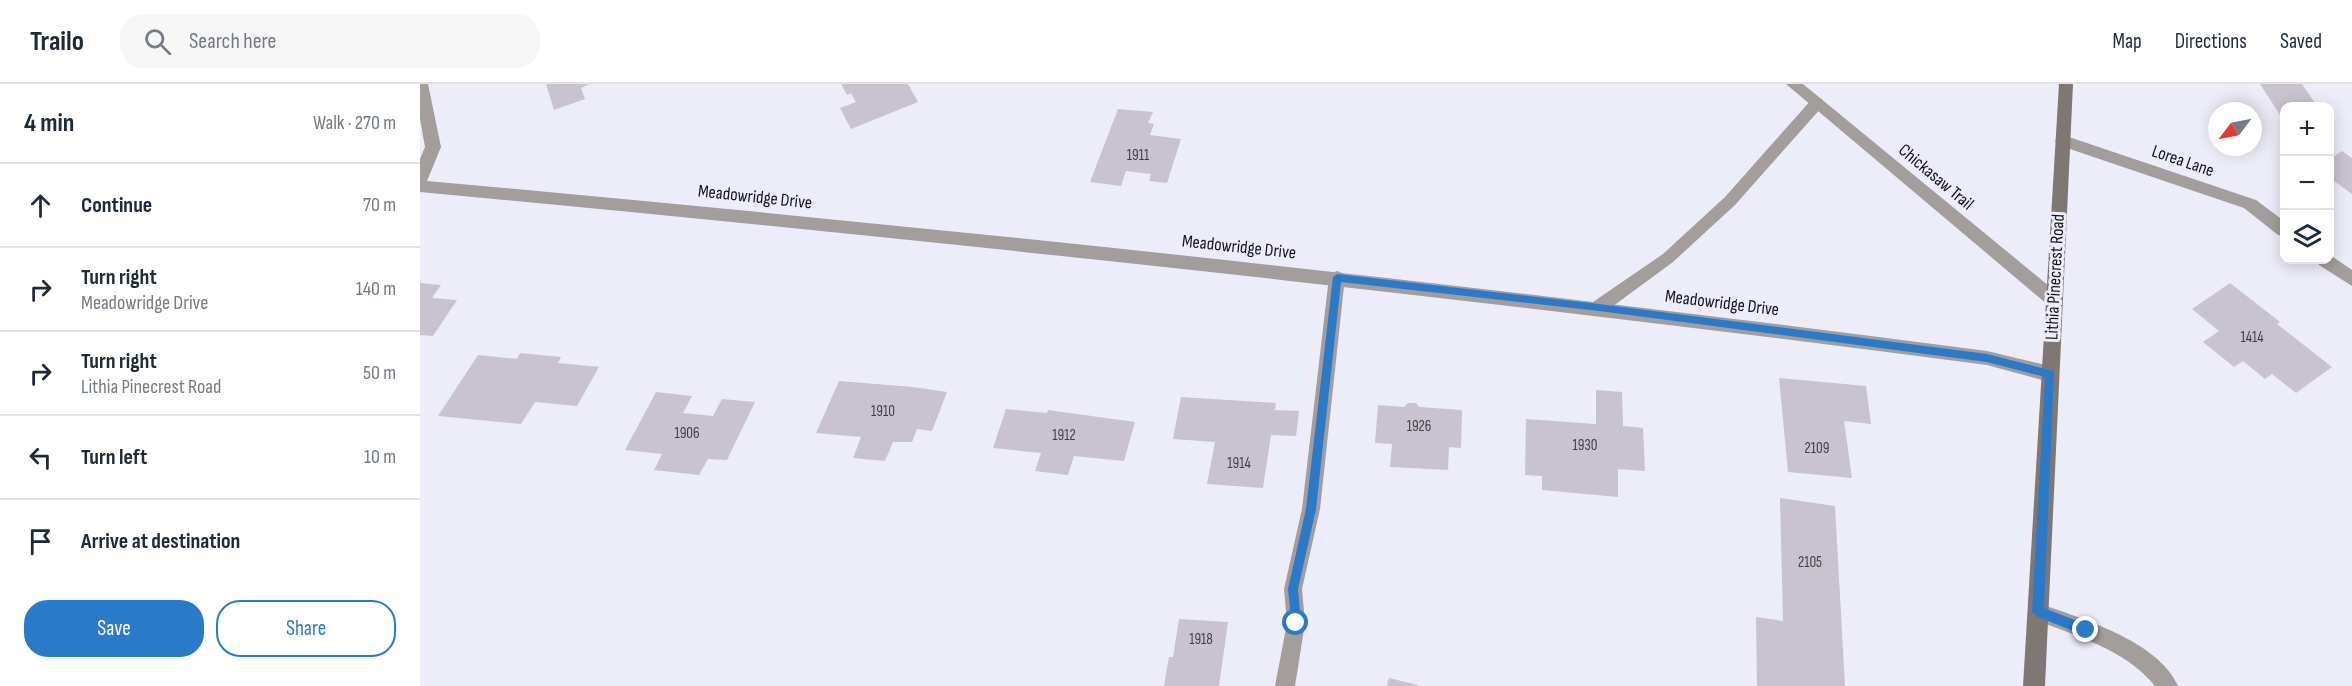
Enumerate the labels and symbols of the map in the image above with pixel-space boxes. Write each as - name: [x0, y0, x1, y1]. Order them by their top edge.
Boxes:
- north arrow: [2208, 102, 2262, 156]
- street label: Chickasaw Trail: [1894, 140, 1978, 214]
- street label: Lorea Lane: [2149, 141, 2217, 181]
- house number: 1911: [1127, 146, 1150, 165]
- street label: Meadowridge Drive: [697, 181, 813, 213]
- street label: Lithia Pinecrest Road: [2041, 213, 2069, 341]
- street label: Meadowridge Drive: [1181, 231, 1297, 263]
- street label: Meadowridge Drive: [1664, 286, 1780, 320]
- house number: 1414: [2240, 328, 2264, 347]
- house number: 1910: [871, 402, 895, 421]
- house number: 1926: [1407, 417, 1431, 436]
- house number: 1906: [674, 424, 700, 443]
- house number: 1912: [1052, 426, 1076, 445]
- house number: 1930: [1573, 436, 1597, 455]
- house number: 2109: [1805, 439, 1829, 458]
- house number: 1914: [1227, 454, 1251, 473]
- house number: 2105: [1798, 553, 1822, 572]
- route start: [1282, 609, 1308, 635]
- route end: [2072, 616, 2098, 642]
- house number: 1918: [1189, 630, 1213, 649]

